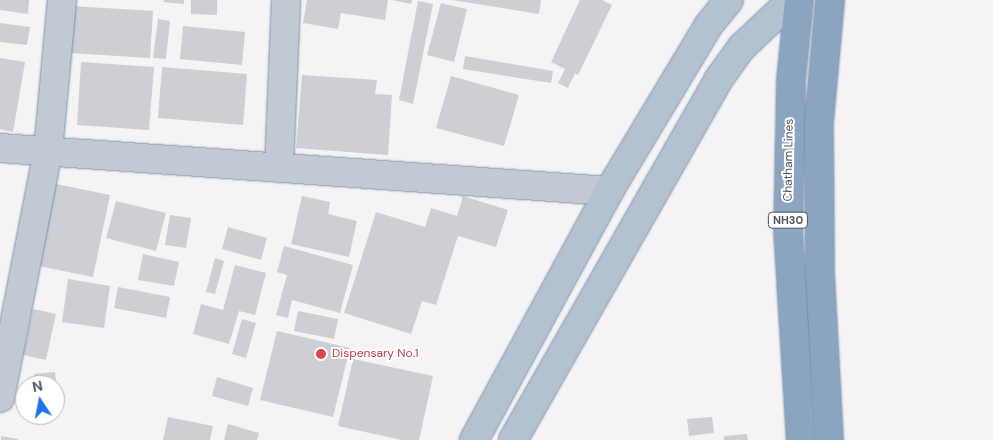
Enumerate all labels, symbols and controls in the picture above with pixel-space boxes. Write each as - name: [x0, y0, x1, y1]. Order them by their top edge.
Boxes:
- street label: Chatham Lines: [781, 118, 797, 202]
- road number: NH30: [767, 212, 809, 228]
- marker: Dispensary No.1: [314, 347, 328, 361]
- place label: Dispensary No.1: [332, 347, 418, 361]
- north arrow: [15, 375, 65, 425]
- text: N: [31, 376, 44, 396]

